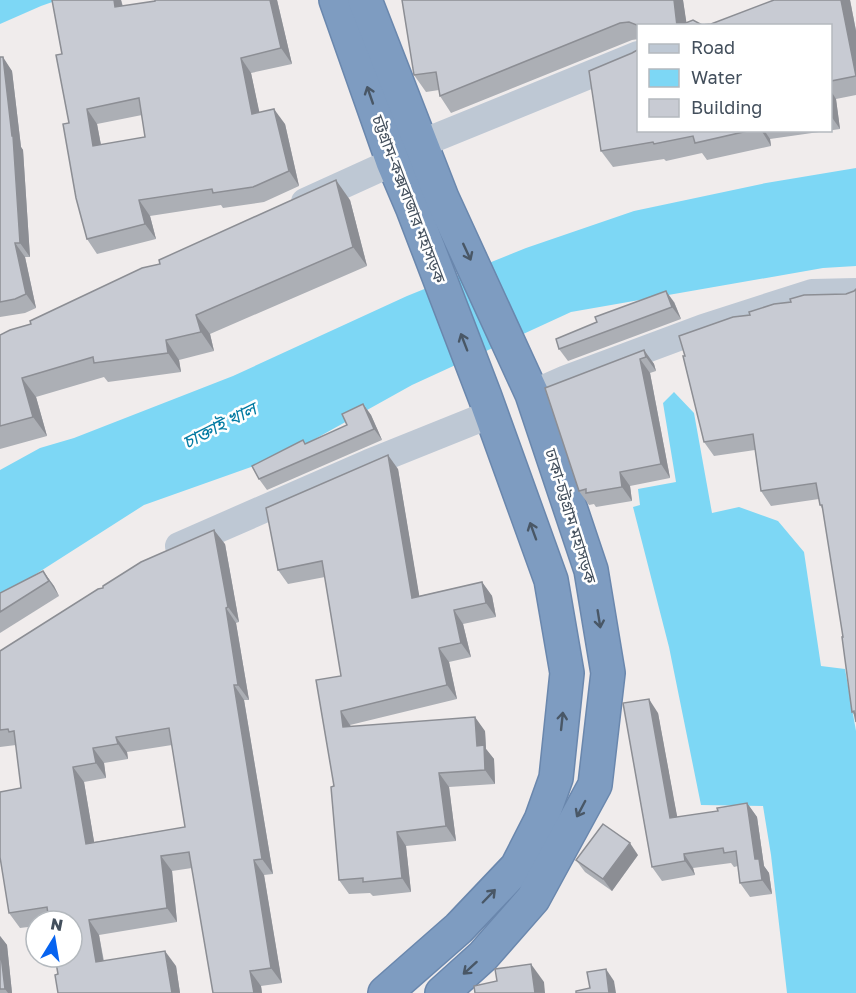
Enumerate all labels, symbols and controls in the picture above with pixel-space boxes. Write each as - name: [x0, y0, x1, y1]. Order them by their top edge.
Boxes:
- legend: [637, 24, 832, 132]
- text: Road: [691, 36, 735, 58]
- text: Water: [691, 66, 742, 88]
- one-way arrow: [363, 86, 374, 105]
- text: Building: [691, 96, 762, 118]
- street label: চট্টগ্রাম-কক্সবাজার মহাসড়ক: [367, 111, 451, 287]
- one-way arrow: [461, 242, 473, 260]
- one-way arrow: [458, 333, 469, 352]
- water label: চাক্তাই খাল: [179, 395, 263, 453]
- street label: ঢাকা-চট্টগ্রাম মহাসড়ক: [541, 445, 601, 587]
- one-way arrow: [527, 522, 538, 540]
- one-way arrow: [594, 609, 605, 629]
- one-way arrow: [557, 711, 568, 731]
- one-way arrow: [575, 800, 586, 818]
- one-way arrow: [482, 889, 496, 904]
- north arrow: [24, 909, 84, 969]
- text: N: [49, 913, 65, 935]
- one-way arrow: [463, 960, 478, 974]

